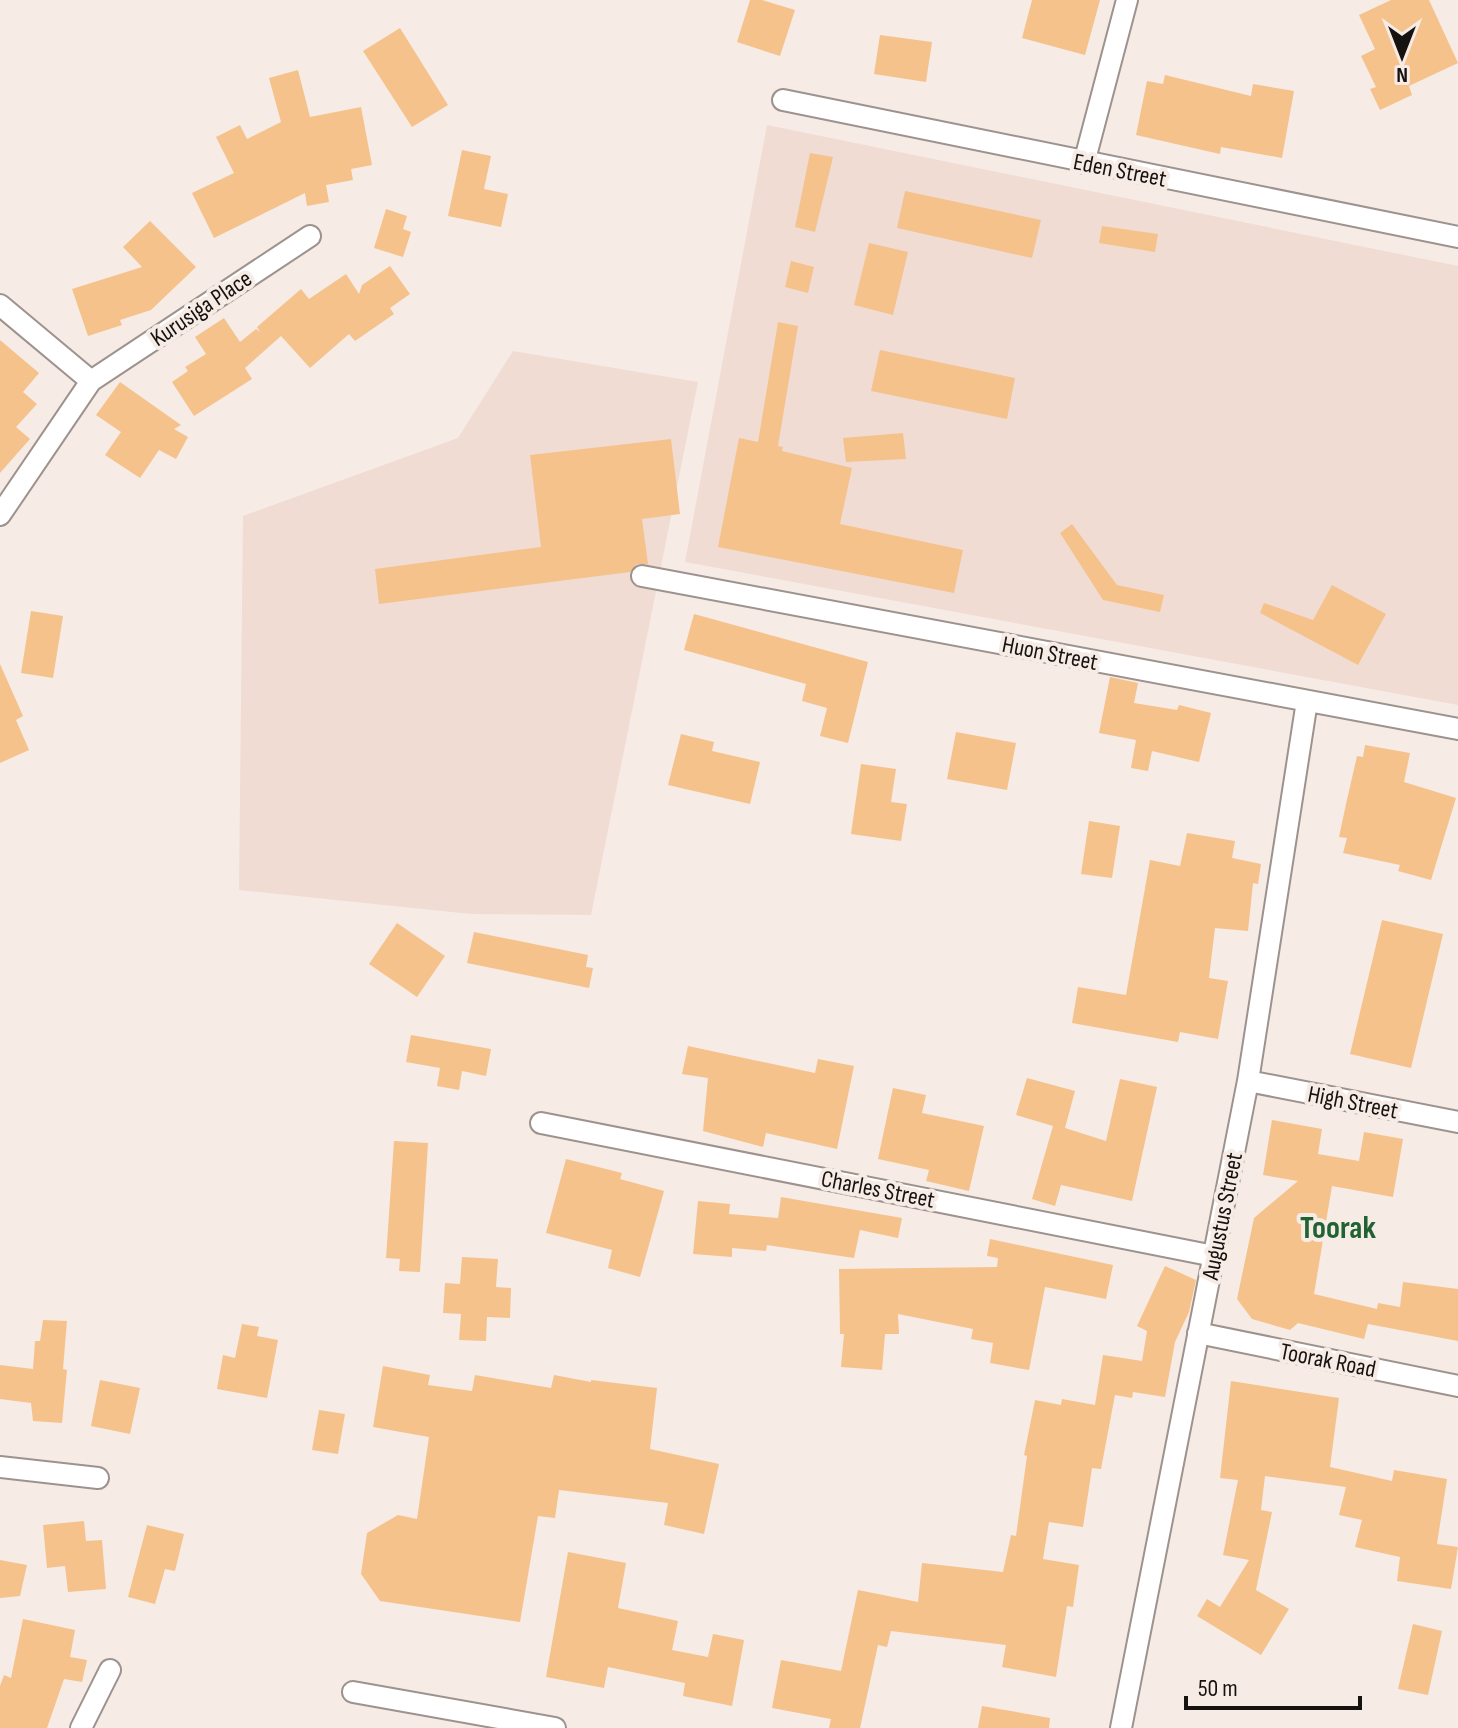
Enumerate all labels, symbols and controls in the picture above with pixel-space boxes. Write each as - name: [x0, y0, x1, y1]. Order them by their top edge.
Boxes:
- north arrow: [1362, 16, 1442, 96]
- text: N: [1396, 61, 1408, 88]
- street label: Eden Street: [1071, 147, 1169, 194]
- street label: Kurusiga Place: [145, 264, 257, 353]
- street label: Huon Street: [1000, 630, 1100, 677]
- street label: High Street: [1305, 1080, 1400, 1125]
- street label: Augustus Street: [1196, 1150, 1249, 1283]
- street label: Charles Street: [819, 1164, 937, 1215]
- district label: Toorak: [1300, 1209, 1376, 1248]
- street label: Toorak Road: [1278, 1337, 1378, 1384]
- scale bar: [1186, 1660, 1360, 1710]
- text: 50 m: [1198, 1674, 1238, 1703]

